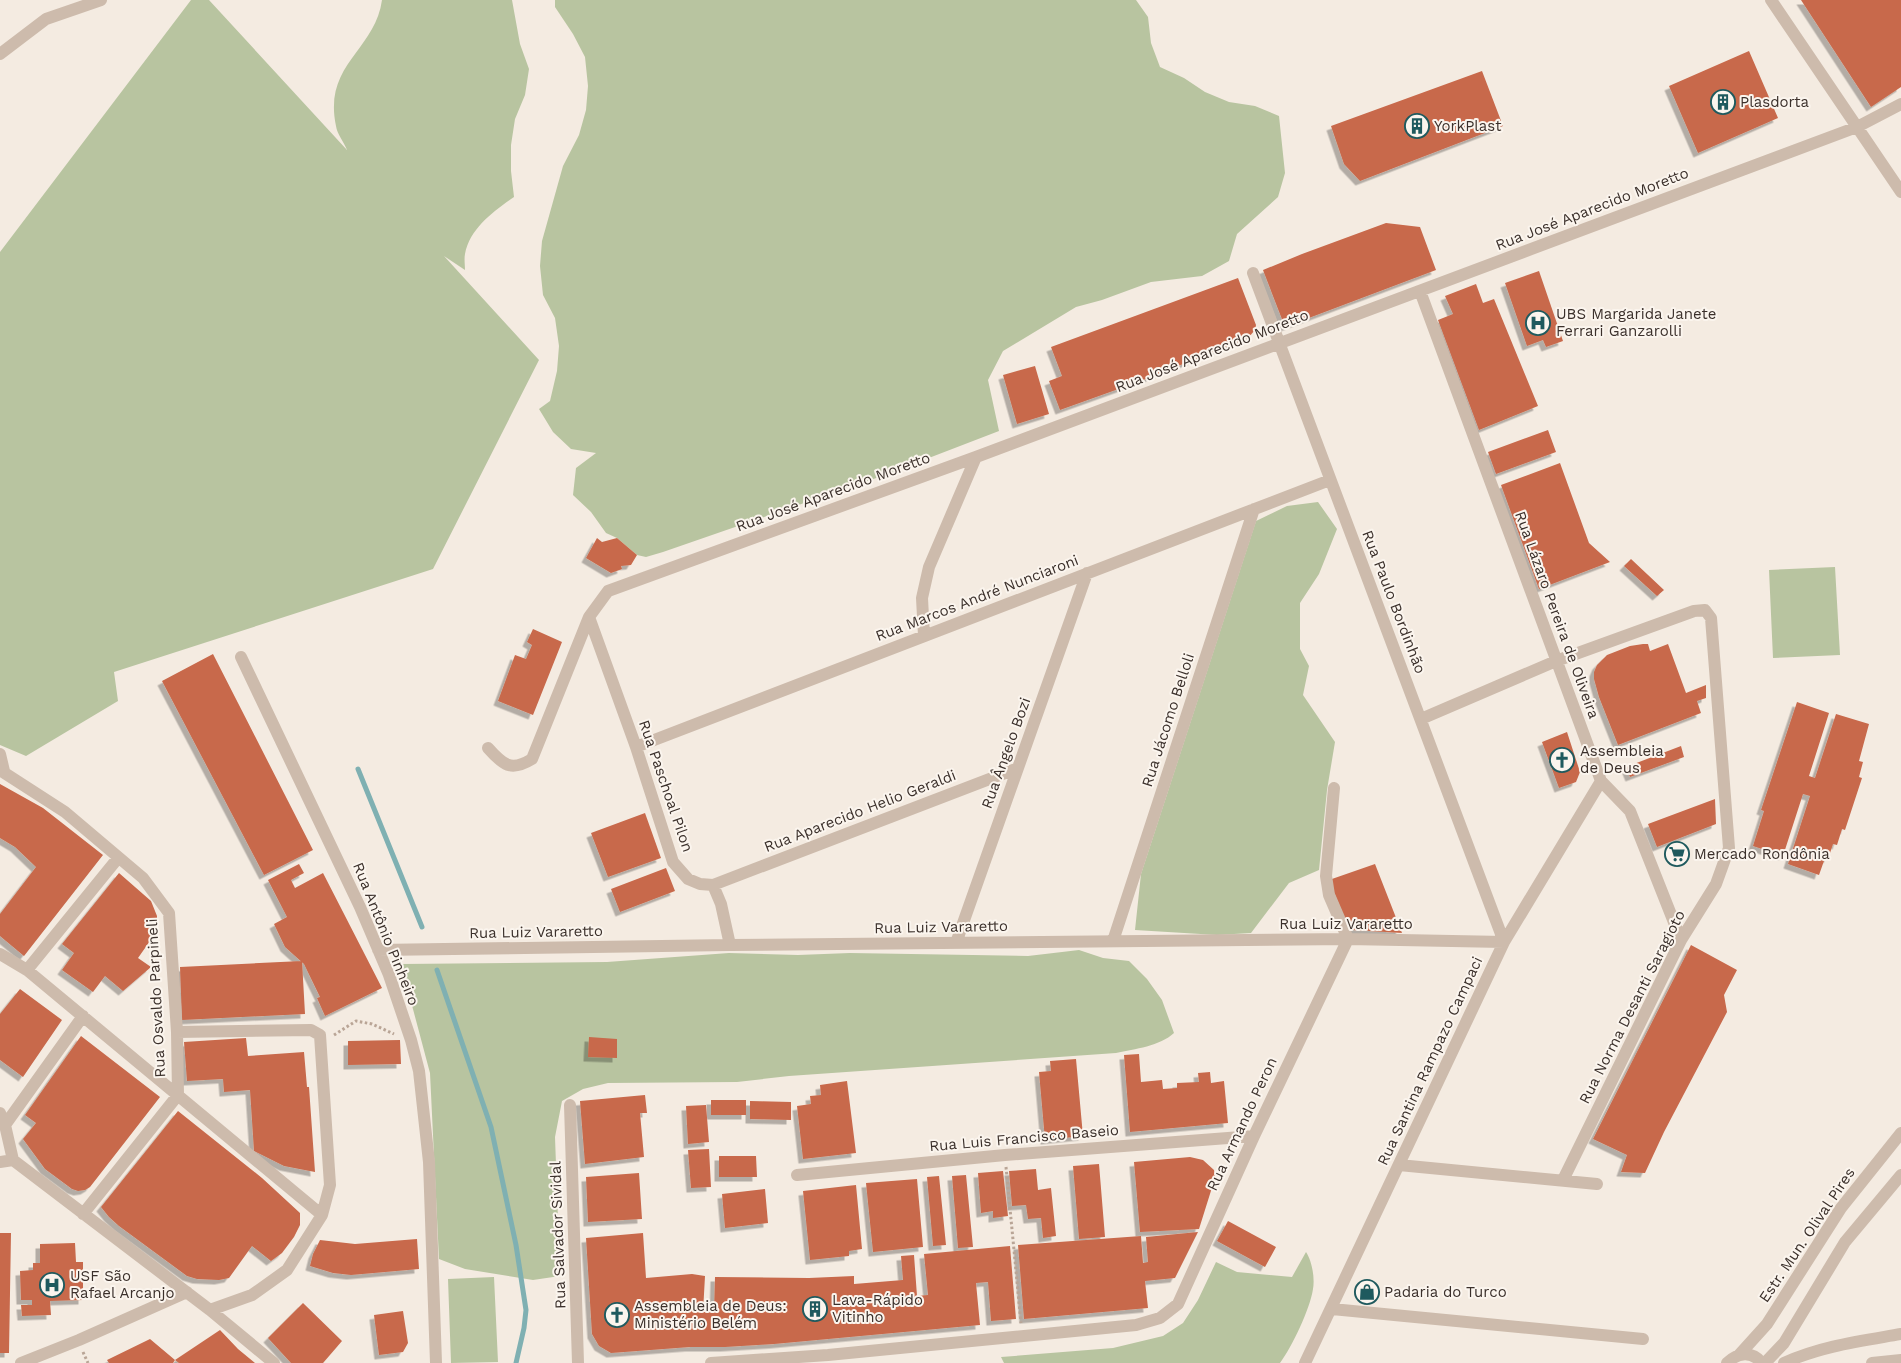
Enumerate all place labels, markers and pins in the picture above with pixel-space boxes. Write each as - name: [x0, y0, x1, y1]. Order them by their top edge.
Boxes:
- building icon: Plasdorta: [1710, 89, 1736, 115]
- place label: Plasdorta: [1740, 93, 1809, 111]
- building icon: YorkPlast: [1404, 113, 1430, 139]
- place label: YorkPlast: [1434, 117, 1502, 135]
- place label: UBS Margarida Janete Ferrari Ganzarolli: [1556, 305, 1716, 340]
- hospital icon: UBS Margarida Janete Ferrari Ganzarolli: [1525, 310, 1551, 336]
- place label: Assembleia de Deus: [1580, 742, 1664, 777]
- church icon: Assembleia de Deus: [1549, 747, 1575, 773]
- supermarket icon: Mercado Rondônia: [1664, 841, 1690, 867]
- place label: Mercado Rondônia: [1694, 845, 1830, 863]
- place label: USF São Rafael Arcanjo: [70, 1267, 175, 1302]
- hospital icon: USF São Rafael Arcanjo: [39, 1272, 65, 1298]
- shop icon: Padaria do Turco: [1354, 1279, 1380, 1305]
- place label: Padaria do Turco: [1384, 1283, 1507, 1301]
- place label: Lava-Rápido Vitinho: [832, 1291, 923, 1326]
- building icon: Lava-Rápido Vitinho: [802, 1296, 828, 1322]
- place label: Assembleia de Deus: Ministério Belém: [634, 1297, 787, 1332]
- church icon: Assembleia de Deus: Ministério Belém: [604, 1302, 630, 1328]

